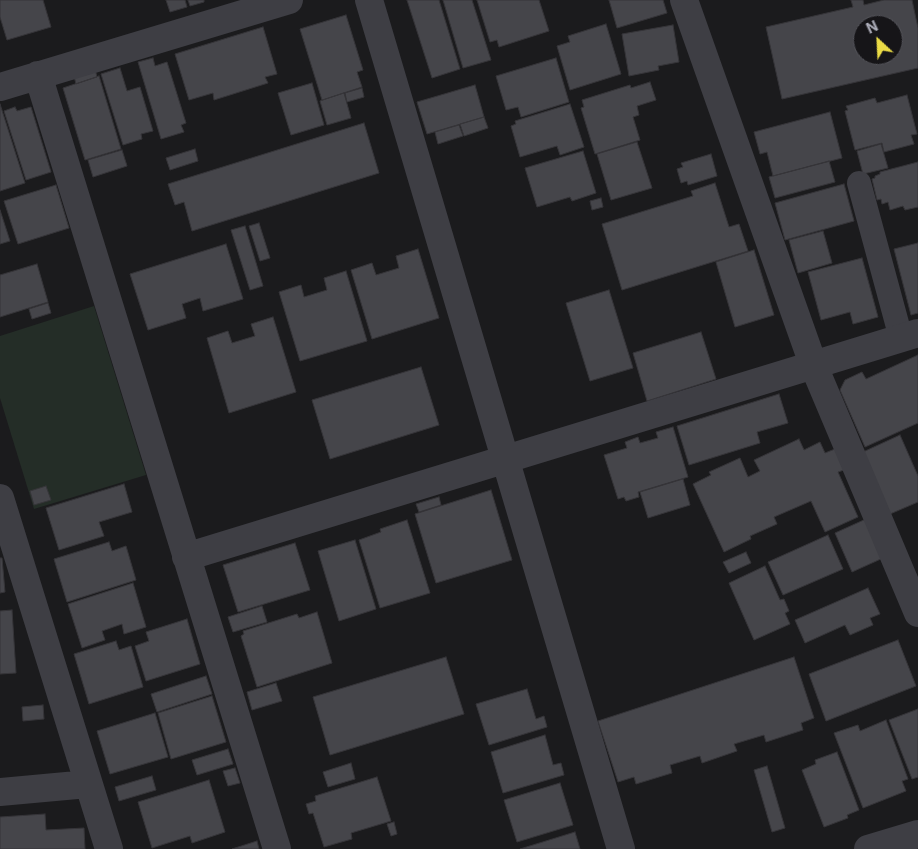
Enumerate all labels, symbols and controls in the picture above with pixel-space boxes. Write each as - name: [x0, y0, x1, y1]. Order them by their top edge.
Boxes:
- north arrow: [853, 15, 903, 65]
- text: N: [863, 17, 880, 37]

